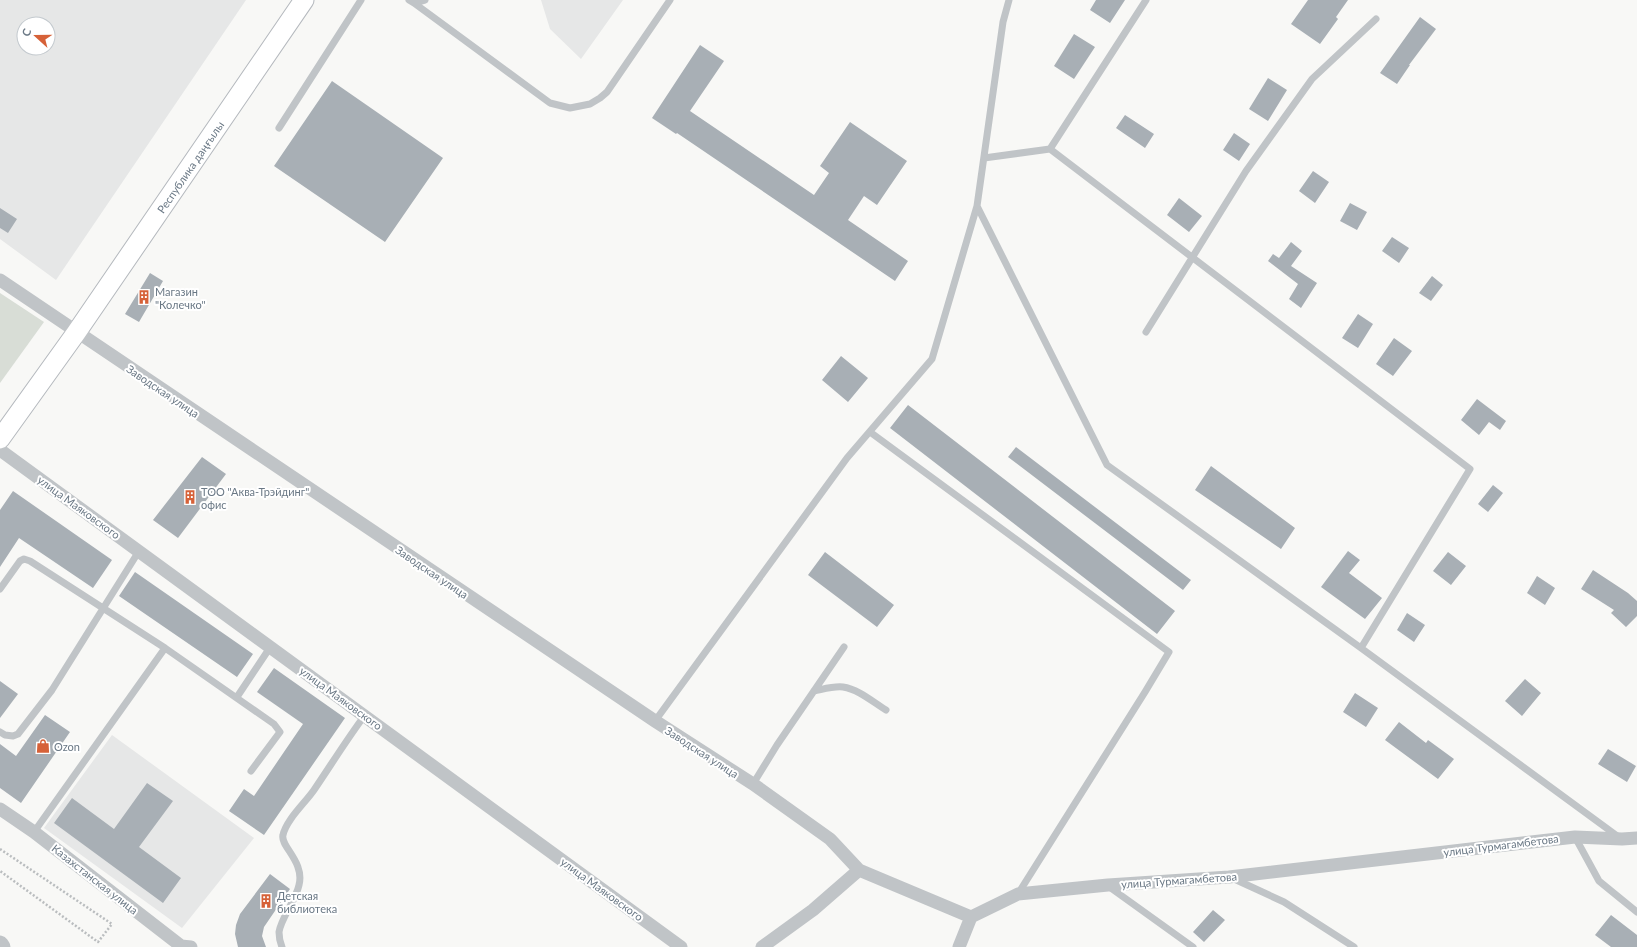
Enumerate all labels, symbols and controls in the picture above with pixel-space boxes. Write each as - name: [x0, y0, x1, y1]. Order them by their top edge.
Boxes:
- north arrow: [16, 16, 56, 56]
- text: С: [19, 26, 34, 38]
- street label: Республика даңғылы: [154, 118, 226, 215]
- place label: Магазин "Колечко": [155, 285, 206, 311]
- building icon: Магазин "Колечко": [136, 289, 152, 305]
- street label: Заводская улица: [124, 362, 202, 420]
- street label: улица Маяковского: [35, 473, 123, 541]
- place label: ТОО "Аква-Трэйдинг" офис: [201, 485, 309, 511]
- building icon: ТОО "Аква-Трэйдинг" офис: [182, 489, 198, 505]
- street label: Заводская улица: [393, 543, 471, 601]
- street label: улица Маяковского: [297, 664, 385, 732]
- street label: Заводская улица: [663, 724, 741, 780]
- shop icon: Ozon: [35, 738, 51, 754]
- place label: Ozon: [54, 740, 80, 753]
- street label: улица Турмагамбетова: [1443, 831, 1559, 859]
- street label: Казахстанская улица: [49, 841, 141, 917]
- street label: улица Маяковского: [558, 855, 646, 923]
- street label: улица Турмагамбетова: [1121, 869, 1237, 891]
- place label: Детская библиотека: [277, 889, 337, 915]
- building icon: Детская библиотека: [258, 893, 274, 909]

